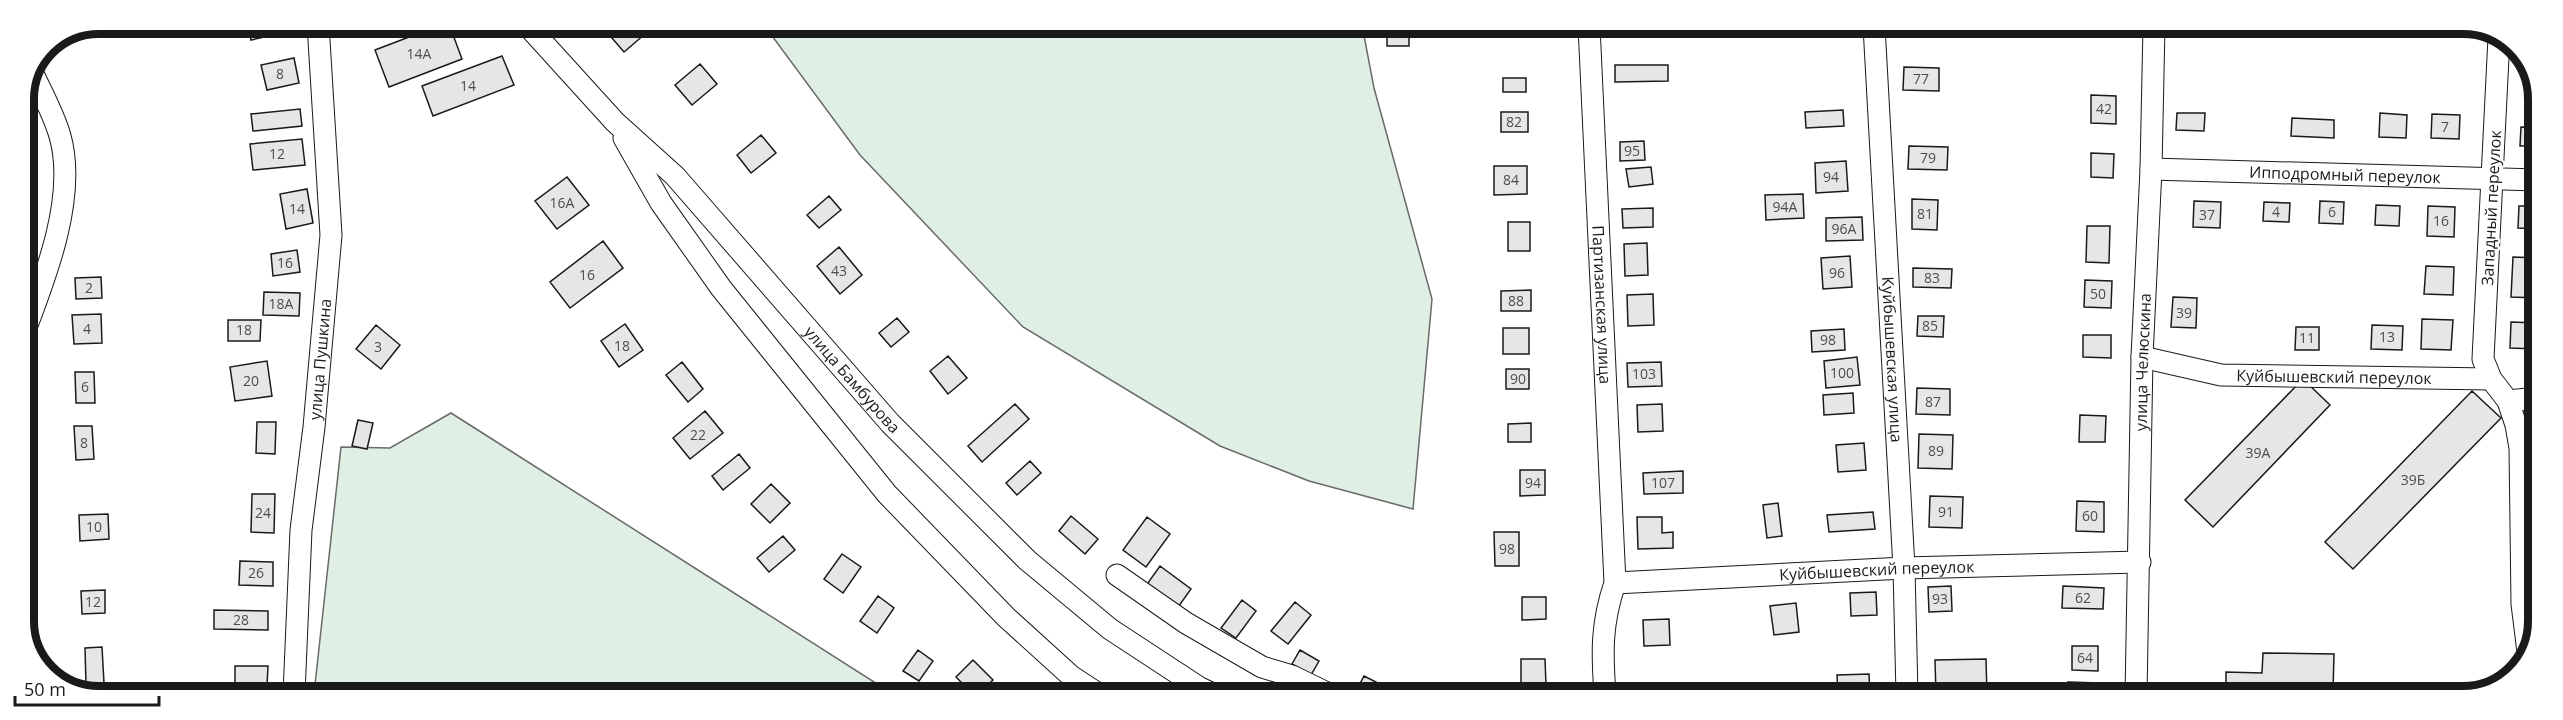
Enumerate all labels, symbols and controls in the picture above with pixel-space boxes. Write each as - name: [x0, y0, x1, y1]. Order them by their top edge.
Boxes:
- house number: 14А: [407, 44, 432, 63]
- house number: 8: [276, 64, 284, 83]
- house number: 77: [1913, 69, 1929, 88]
- house number: 14: [460, 76, 476, 95]
- house number: 42: [2096, 99, 2112, 118]
- house number: 82: [1506, 112, 1522, 131]
- house number: 7: [2441, 117, 2449, 136]
- street label: Западный переулок: [2476, 129, 2506, 286]
- house number: 95: [1624, 141, 1640, 160]
- house number: 12: [269, 144, 285, 163]
- house number: 79: [1920, 148, 1936, 167]
- street label: Ипподромный переулок: [2249, 161, 2442, 188]
- house number: 94: [1823, 167, 1839, 186]
- house number: 84: [1503, 170, 1519, 189]
- house number: 16А: [550, 193, 575, 212]
- house number: 94А: [1773, 197, 1798, 216]
- house number: 14: [289, 199, 305, 218]
- house number: 4: [2272, 202, 2280, 221]
- house number: 6: [2328, 202, 2336, 221]
- house number: 81: [1917, 204, 1933, 223]
- house number: 37: [2199, 205, 2215, 224]
- house number: 16: [2433, 211, 2449, 230]
- house number: 96А: [1832, 219, 1857, 238]
- street label: Партизанская улица: [1587, 225, 1617, 385]
- house number: 16: [277, 253, 293, 272]
- house number: 43: [831, 261, 847, 280]
- house number: 96: [1829, 263, 1845, 282]
- house number: 16: [579, 265, 595, 284]
- house number: 83: [1924, 268, 1940, 287]
- street label: Куйбышевская улица: [1877, 276, 1908, 443]
- house number: 2: [85, 278, 93, 297]
- house number: 50: [2090, 284, 2106, 303]
- house number: 88: [1508, 291, 1524, 310]
- street label: улица Челюскина: [2130, 293, 2156, 431]
- house number: 18А: [269, 294, 294, 313]
- street label: улица Пушкина: [304, 298, 336, 421]
- house number: 39: [2176, 303, 2192, 322]
- house number: 85: [1922, 316, 1938, 335]
- house number: 4: [83, 319, 91, 338]
- house number: 18: [236, 320, 252, 339]
- street label: улица Бамбурова: [799, 321, 905, 438]
- house number: 13: [2379, 327, 2395, 346]
- house number: 11: [2299, 328, 2315, 347]
- house number: 98: [1820, 330, 1836, 349]
- house number: 18: [614, 336, 630, 355]
- house number: 3: [374, 337, 382, 356]
- house number: 100: [1830, 363, 1854, 382]
- house number: 103: [1632, 364, 1656, 383]
- street label: Куйбышевский переулок: [2236, 364, 2433, 389]
- house number: 90: [1510, 369, 1526, 388]
- house number: 20: [243, 371, 259, 390]
- house number: 6: [81, 377, 89, 396]
- house number: 87: [1925, 392, 1941, 411]
- house number: 22: [690, 425, 706, 444]
- house number: 8: [80, 433, 88, 452]
- house number: 89: [1928, 441, 1944, 460]
- house number: 39А: [2246, 443, 2271, 462]
- house number: 39Б: [2401, 470, 2425, 489]
- house number: 94: [1525, 473, 1541, 492]
- house number: 107: [1651, 473, 1675, 492]
- house number: 91: [1938, 502, 1954, 521]
- house number: 24: [255, 503, 271, 522]
- house number: 60: [2082, 506, 2098, 525]
- house number: 10: [86, 517, 102, 536]
- house number: 98: [1499, 539, 1515, 558]
- street label: Куйбышевский переулок: [1779, 555, 1975, 585]
- house number: 26: [248, 563, 264, 582]
- house number: 62: [2075, 588, 2091, 607]
- house number: 93: [1932, 589, 1948, 608]
- house number: 12: [85, 592, 101, 611]
- house number: 28: [233, 610, 249, 629]
- house number: 64: [2077, 648, 2093, 667]
- scale bar: [15, 669, 159, 707]
- text: 50 m: [24, 677, 66, 701]

